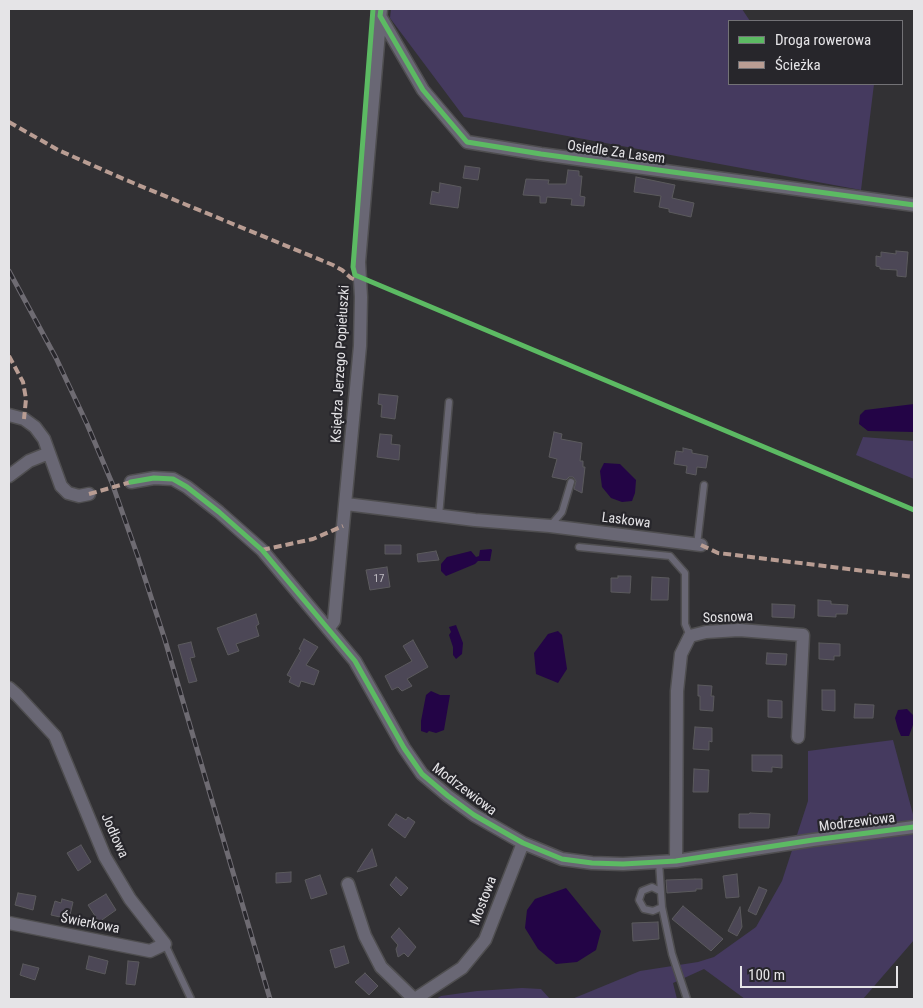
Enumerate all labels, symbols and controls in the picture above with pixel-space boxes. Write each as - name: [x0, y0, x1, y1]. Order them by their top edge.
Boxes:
- legend: [728, 20, 903, 85]
- text: Droga rowerowa: [775, 31, 871, 49]
- text: Ścieżka: [775, 56, 821, 74]
- street label: Osiedle Za Lasem: [566, 138, 666, 168]
- street label: Księdza Jerzego Popiełuszki: [328, 285, 354, 443]
- street label: Laskowa: [601, 510, 651, 532]
- house number: 17: [374, 572, 384, 586]
- street label: Sosnowa: [703, 609, 753, 627]
- street label: Modrzewiowa: [428, 760, 500, 820]
- street label: Modrzewiowa: [818, 810, 896, 836]
- street label: Jodłowa: [97, 811, 131, 861]
- street label: Mostowa: [467, 874, 501, 928]
- street label: Świerkowa: [59, 910, 121, 938]
- scale bar: [743, 956, 900, 988]
- text: 100 m: [748, 966, 785, 984]

